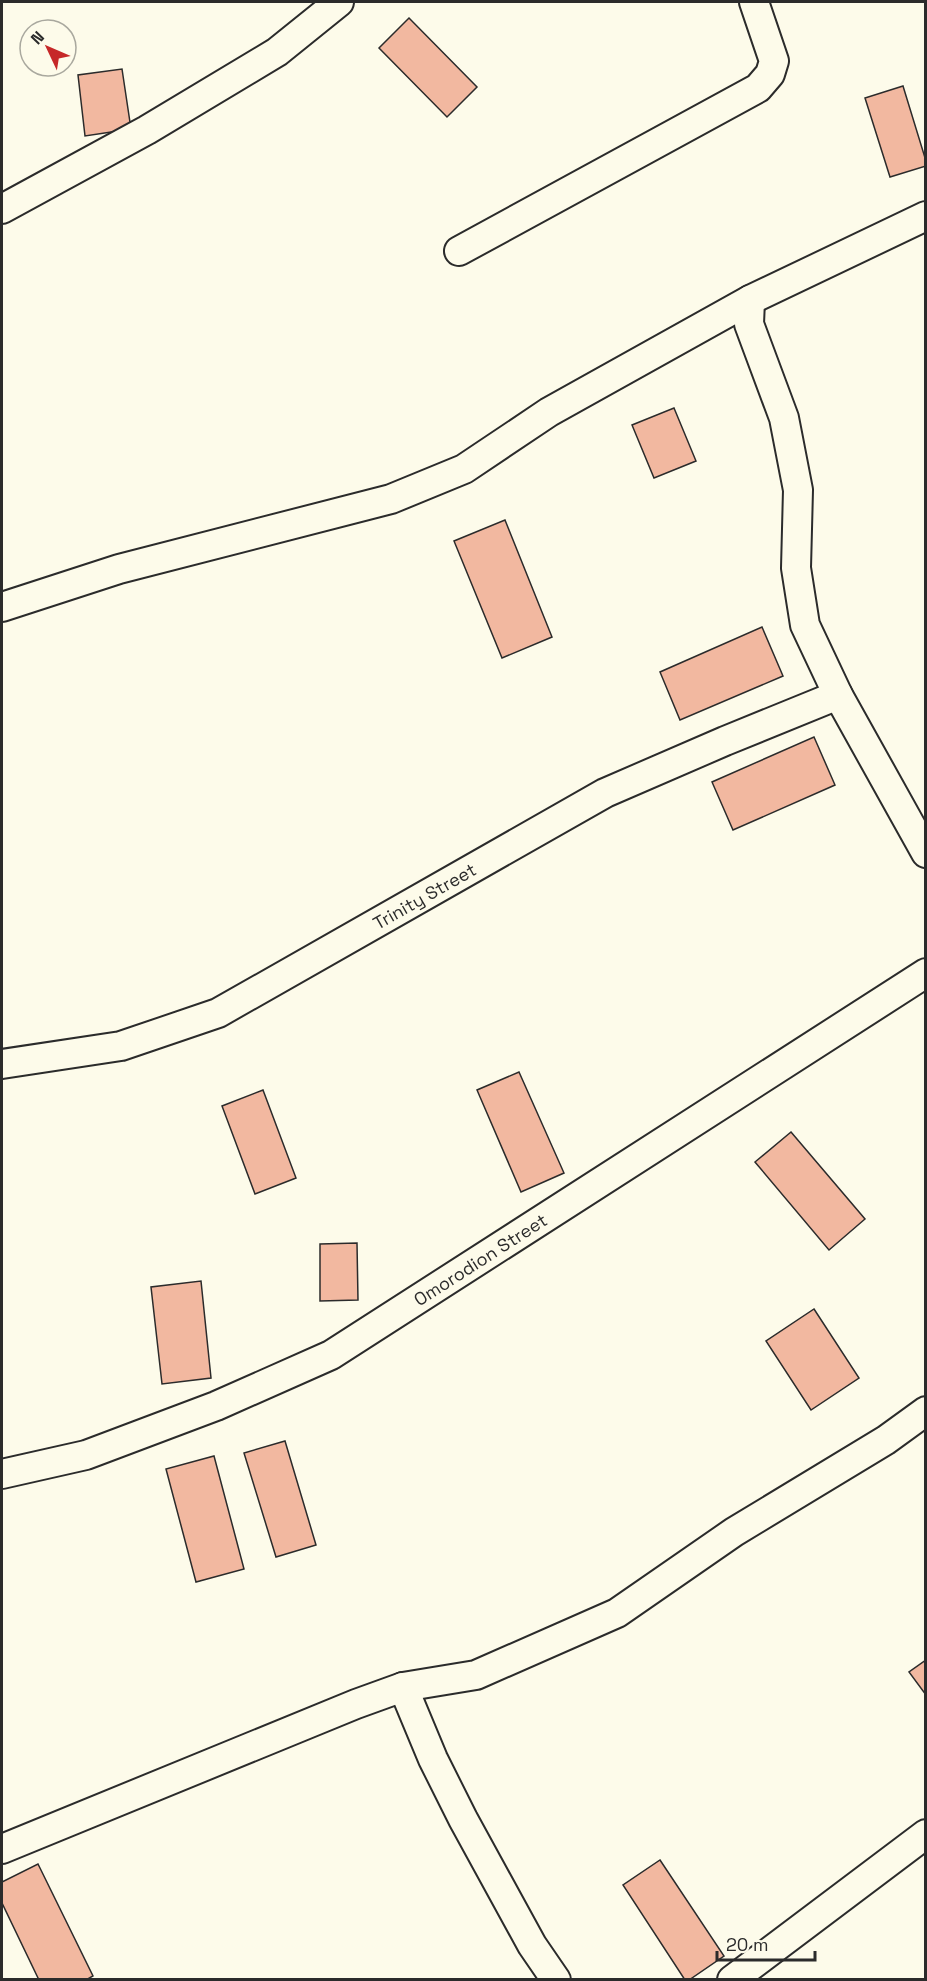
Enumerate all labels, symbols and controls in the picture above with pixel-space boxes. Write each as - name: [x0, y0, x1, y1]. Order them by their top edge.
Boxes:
- north arrow: [18, 18, 78, 78]
- text: N: [26, 27, 49, 49]
- street label: Trinity Street: [369, 857, 480, 934]
- street label: Omorodion Street: [409, 1208, 551, 1311]
- scale bar: [717, 1924, 814, 1962]
- text: 20 m: [726, 1933, 769, 1956]

